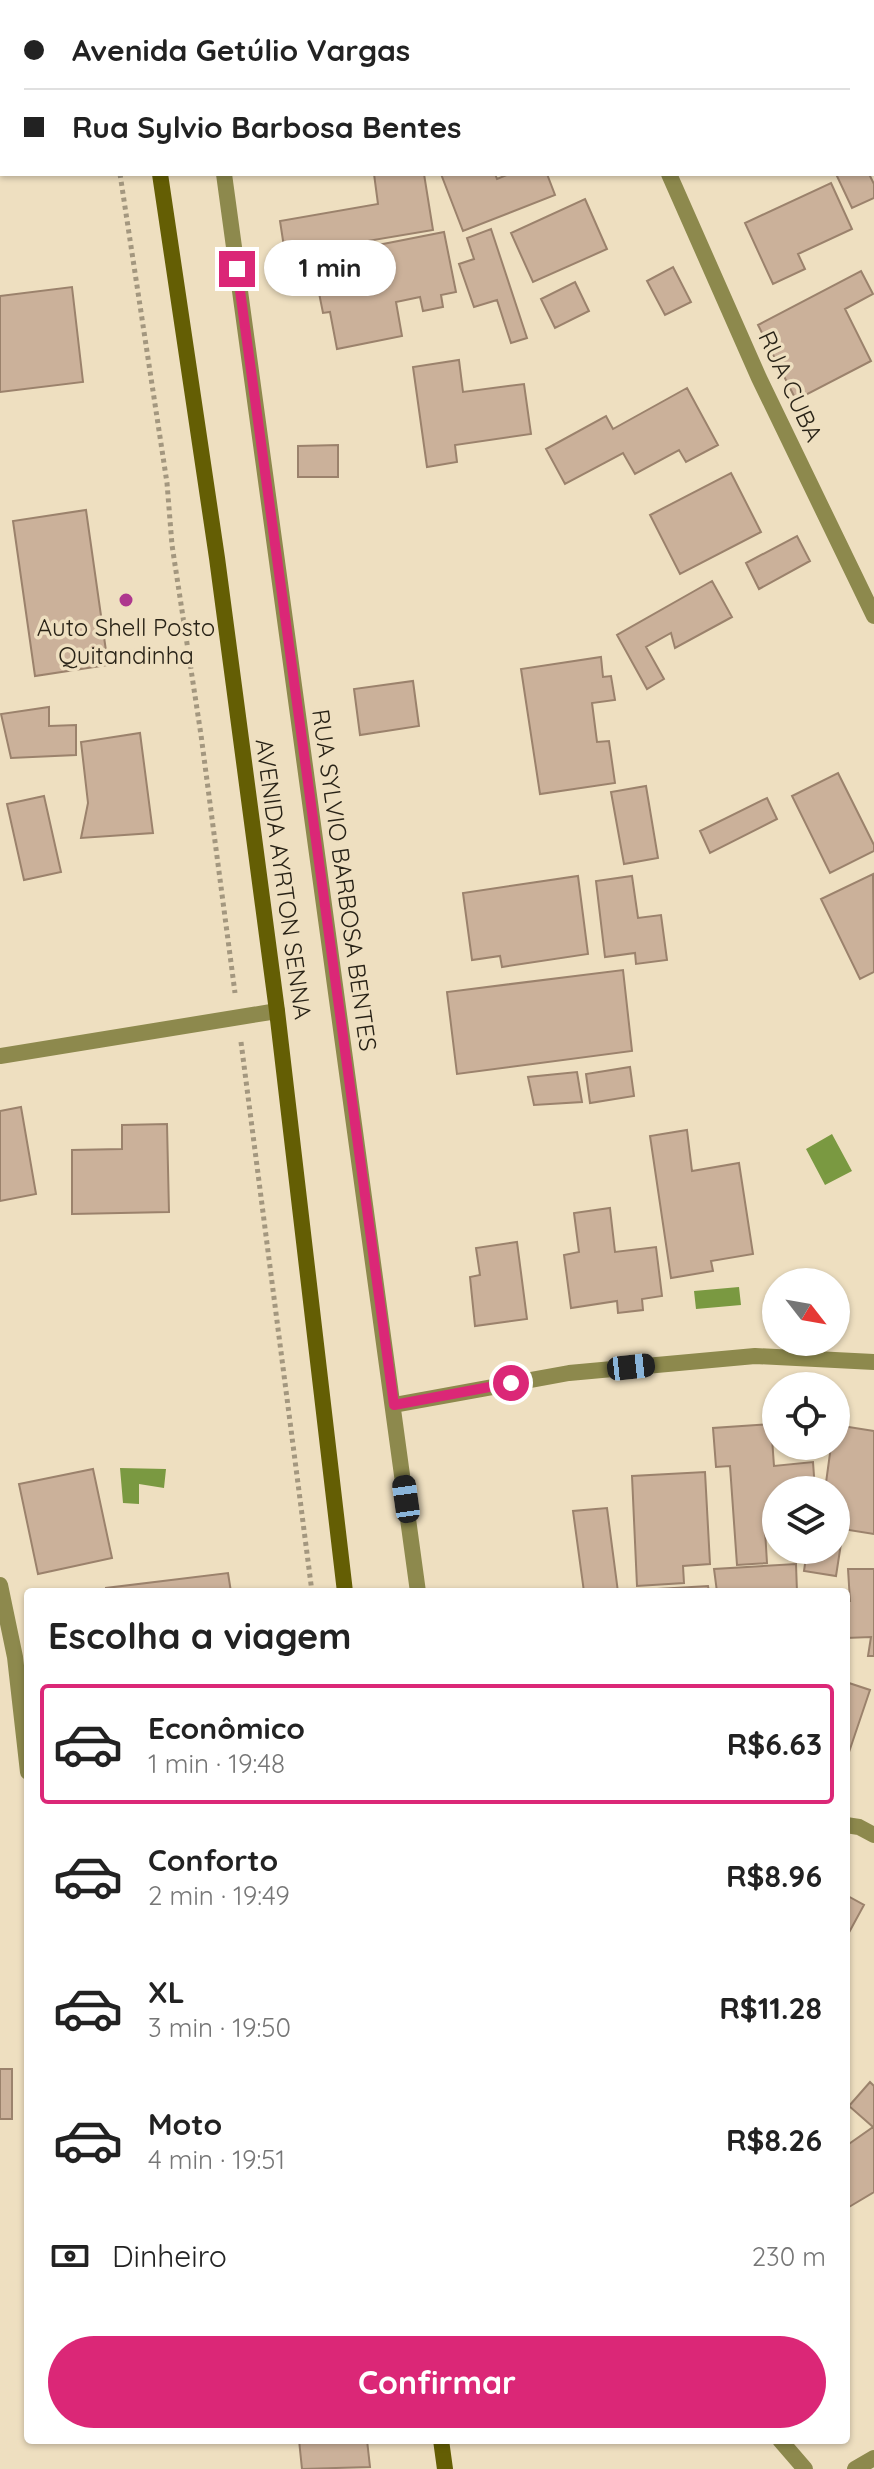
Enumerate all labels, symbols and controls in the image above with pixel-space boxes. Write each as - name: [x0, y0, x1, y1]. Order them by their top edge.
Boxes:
- text: Avenida Getúlio Vargas: [72, 31, 410, 69]
- text: Rua Sylvio Barbosa Bentes: [72, 108, 462, 146]
- callout: 1 min: [265, 241, 397, 297]
- route end: [219, 251, 255, 287]
- text: 1 min: [299, 251, 362, 284]
- street label: RUA CUBA: [752, 326, 830, 446]
- marker: Auto Shell Posto Quitandinha: [117, 591, 135, 609]
- place label: Auto Shell Posto Quitandinha: [37, 612, 215, 670]
- street label: RUA SYLVIO BARBOSA BENTES: [306, 707, 384, 1053]
- street label: AVENIDA AYRTON SENNA: [249, 737, 319, 1021]
- north arrow: [762, 1268, 850, 1356]
- map controls: [762, 1268, 850, 1564]
- car: [606, 1353, 656, 1381]
- route start: [493, 1365, 529, 1401]
- button: locate: [762, 1372, 850, 1460]
- car: [391, 1474, 421, 1524]
- button: layers: [762, 1476, 850, 1564]
- text: Escolha a viagem: [48, 1613, 351, 1658]
- icon: car: [52, 1708, 124, 1780]
- text: Econômico: [148, 1709, 305, 1747]
- text: R$6.63: [727, 1725, 822, 1763]
- text: 1 min · 19:48: [148, 1747, 285, 1780]
- icon: car: [52, 1840, 124, 1912]
- text: Conforto: [148, 1841, 278, 1879]
- text: R$8.96: [726, 1857, 822, 1895]
- text: 2 min · 19:49: [148, 1879, 290, 1912]
- icon: car: [52, 1972, 124, 2044]
- text: XL: [148, 1973, 185, 2011]
- text: R$11.28: [719, 1989, 822, 2027]
- text: 3 min · 19:50: [148, 2011, 291, 2044]
- icon: car: [52, 2104, 124, 2176]
- text: Moto: [148, 2105, 222, 2143]
- text: R$8.26: [726, 2121, 822, 2159]
- text: 4 min · 19:51: [148, 2143, 285, 2176]
- icon: cash: [48, 2234, 92, 2278]
- text: Dinheiro: [112, 2237, 227, 2275]
- text: 230 m: [752, 2240, 826, 2273]
- button: Confirmar: [48, 2336, 826, 2428]

